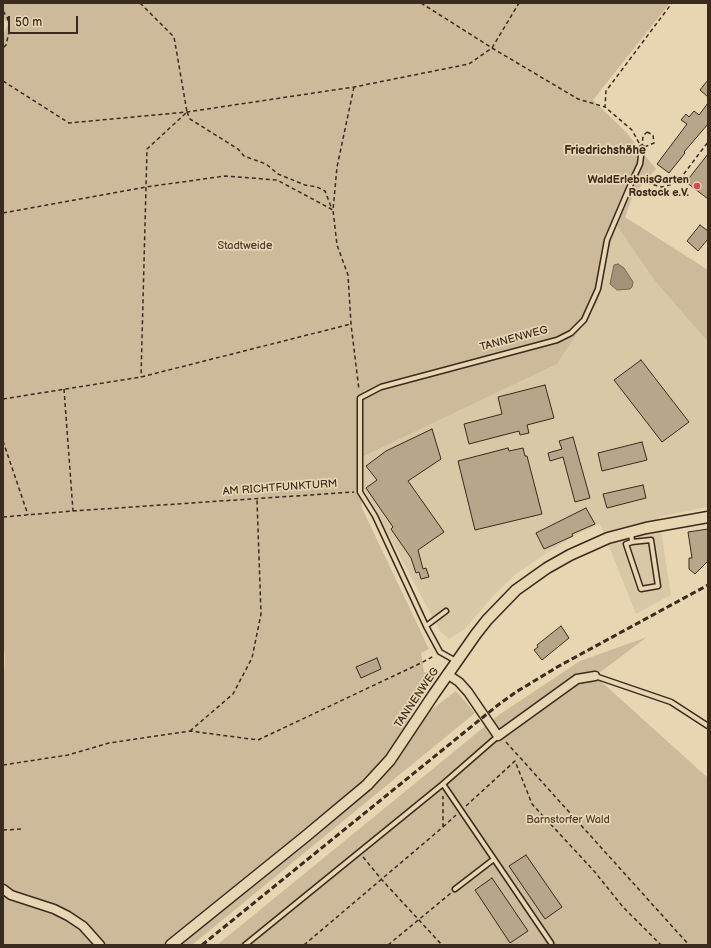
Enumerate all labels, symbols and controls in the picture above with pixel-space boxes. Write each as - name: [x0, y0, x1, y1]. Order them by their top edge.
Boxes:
- scale bar: [10, 8, 80, 34]
- text: 50 m: [15, 15, 42, 30]
- district label: Friedrichshöhe: [564, 144, 646, 158]
- place label: WaldErlebnisGarten Rostock e.V.: [588, 173, 689, 199]
- marker: WaldErlebnisGarten Rostock e.V.: [692, 181, 702, 191]
- park label: Stadtweide: [218, 239, 272, 253]
- street label: TANNENWEG: [479, 324, 549, 354]
- street label: AM RICHTFUNKTURM: [222, 477, 338, 499]
- street label: TANNENWEG: [392, 665, 442, 731]
- park label: Barnstorfer Wald: [526, 813, 610, 827]

